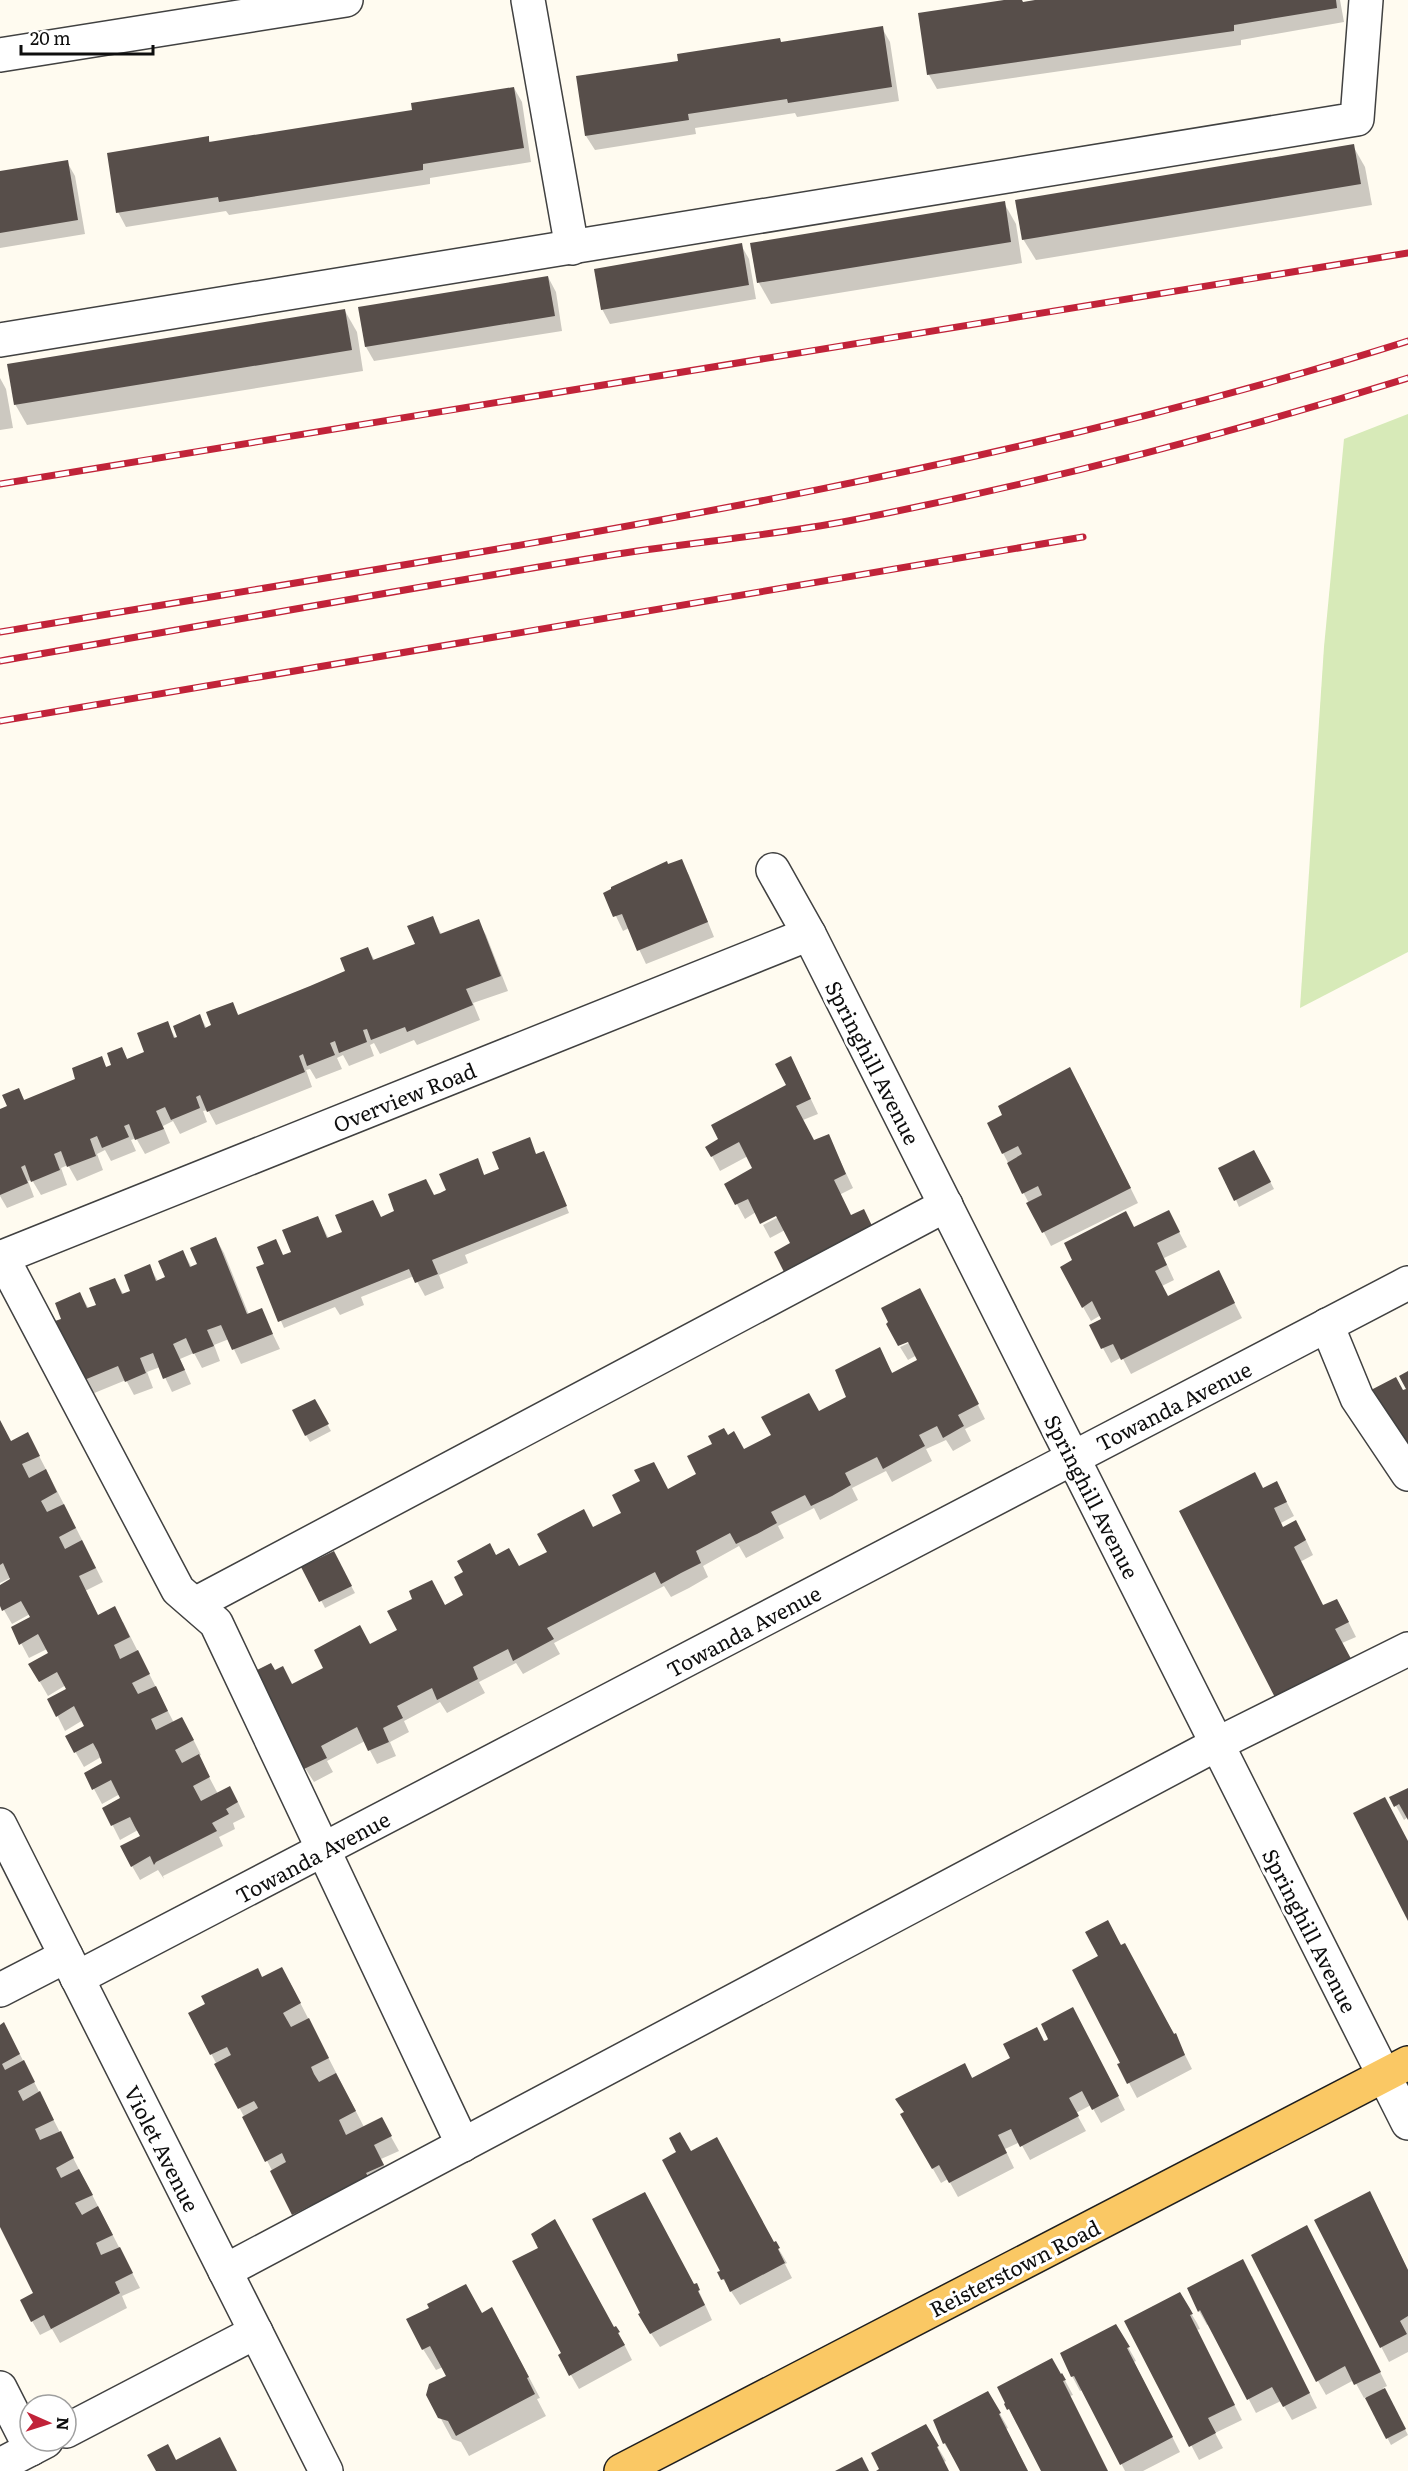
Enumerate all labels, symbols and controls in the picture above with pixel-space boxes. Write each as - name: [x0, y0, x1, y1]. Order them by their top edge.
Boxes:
- scale bar: [21, 18, 153, 56]
- text: 20 m: [30, 24, 71, 51]
- street label: Springhill Avenue: [819, 975, 929, 1150]
- street label: Overview Road: [328, 1053, 480, 1139]
- street label: Towanda Avenue: [1090, 1352, 1256, 1458]
- street label: Springhill Avenue: [1038, 1409, 1148, 1584]
- street label: Towanda Avenue: [660, 1576, 826, 1684]
- street label: Towanda Avenue: [229, 1802, 395, 1910]
- street label: Springhill Avenue: [1256, 1843, 1366, 2018]
- street label: Violet Avenue: [118, 2079, 208, 2217]
- street label: Reisterstown Road: [923, 2211, 1105, 2323]
- north arrow: [18, 2393, 78, 2453]
- text: N: [52, 2416, 76, 2431]

